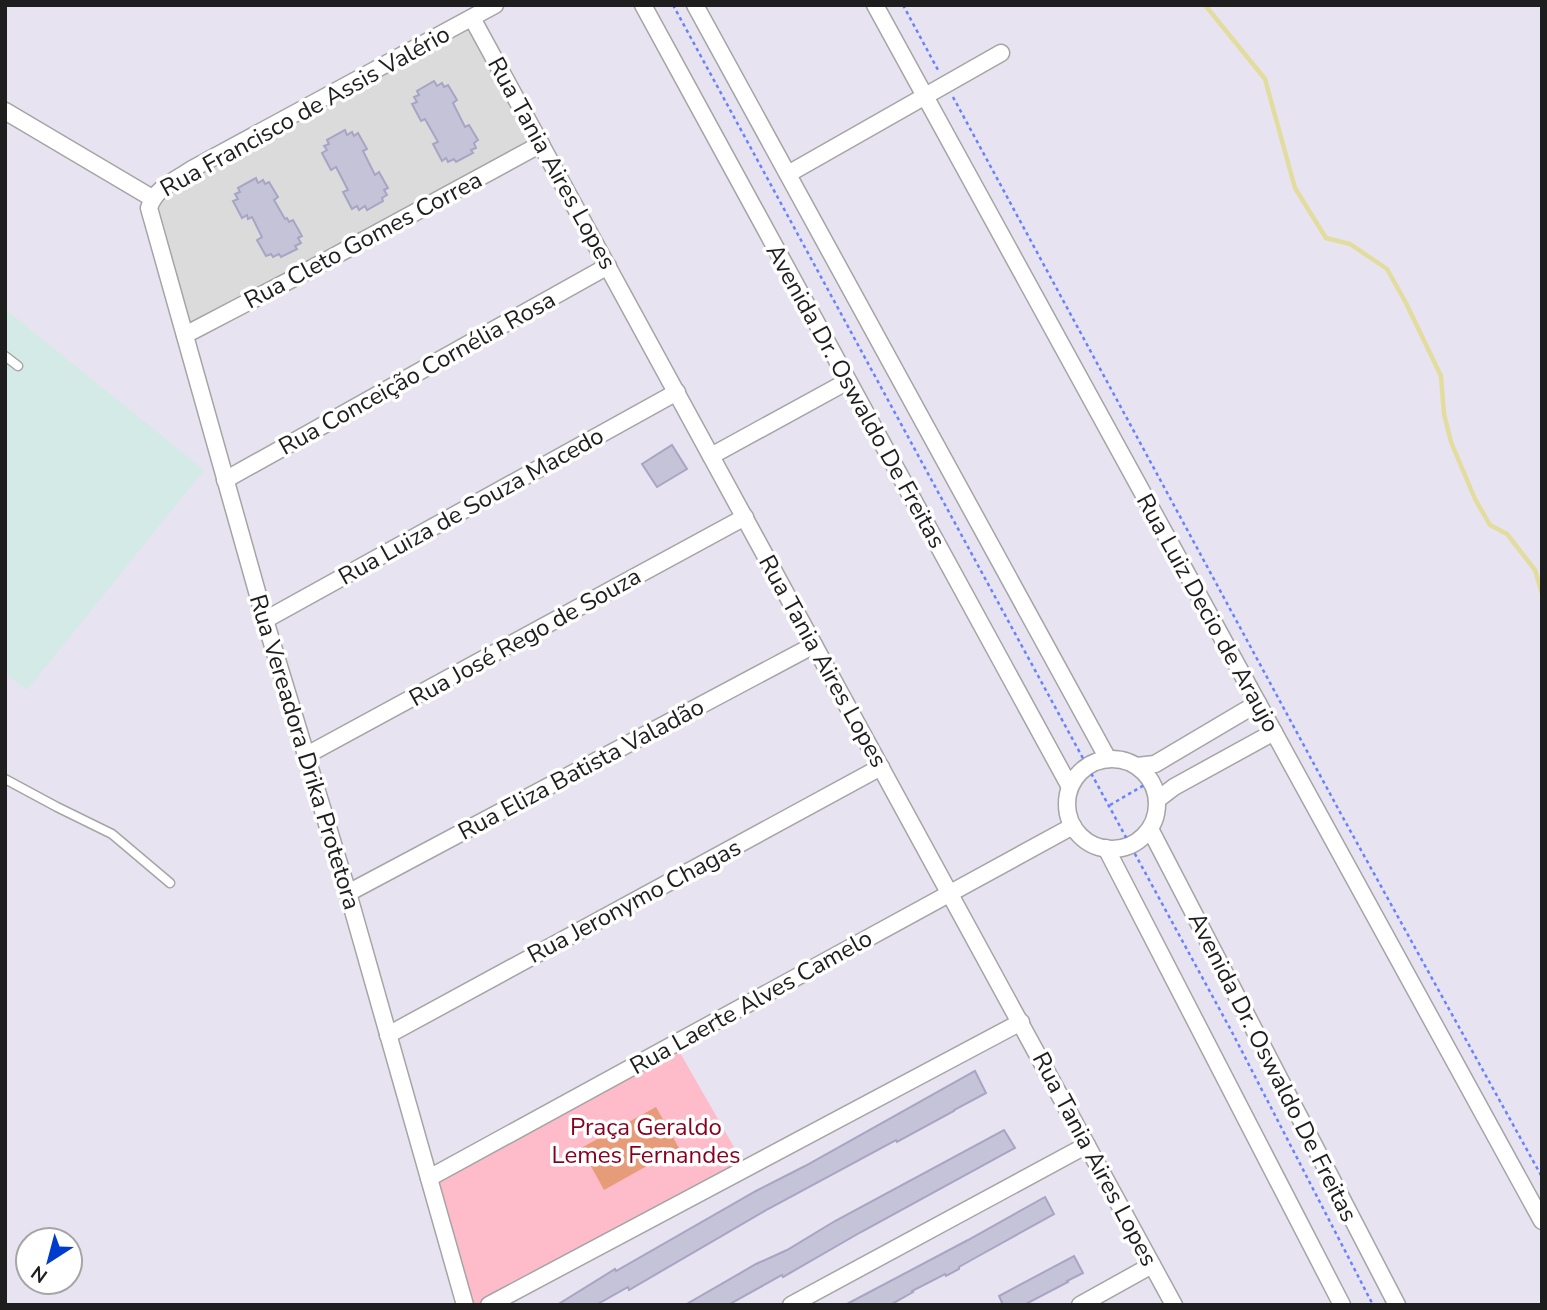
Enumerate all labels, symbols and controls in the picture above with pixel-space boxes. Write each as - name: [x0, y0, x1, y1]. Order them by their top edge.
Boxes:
- street label: Rua Francisco de Assis Valério: [154, 18, 456, 204]
- street label: Rua Tania Aires Lopes: [480, 51, 624, 275]
- street label: Rua Cleto Gomes Correa: [238, 164, 488, 316]
- street label: Avenida Dr. Oswaldo De Freitas: [759, 238, 953, 554]
- street label: Rua Conceição Cornélia Rosa: [273, 283, 561, 463]
- street label: Rua Luiza de Souza Macedo: [333, 420, 609, 592]
- street label: Rua Luiz Decio de Araujo: [1129, 488, 1287, 738]
- street label: Rua Tania Aires Lopes: [751, 549, 895, 773]
- street label: Rua José Rego de Souza: [403, 560, 647, 714]
- street label: Rua Vereadora Drika Protetora: [242, 590, 368, 914]
- street label: Rua Eliza Batista Valadão: [452, 690, 710, 848]
- street label: Rua Jeronymo Chagas: [522, 831, 746, 971]
- street label: Avenida Dr. Oswaldo De Freitas: [1181, 907, 1365, 1227]
- street label: Rua Laerte Alves Camelo: [624, 922, 878, 1082]
- street label: Rua Tania Aires Lopes: [1025, 1046, 1165, 1272]
- park label: Praça Geraldo Lemes Fernandes: [551, 1111, 741, 1171]
- north arrow: [14, 1226, 84, 1296]
- text: N: [26, 1259, 53, 1289]

